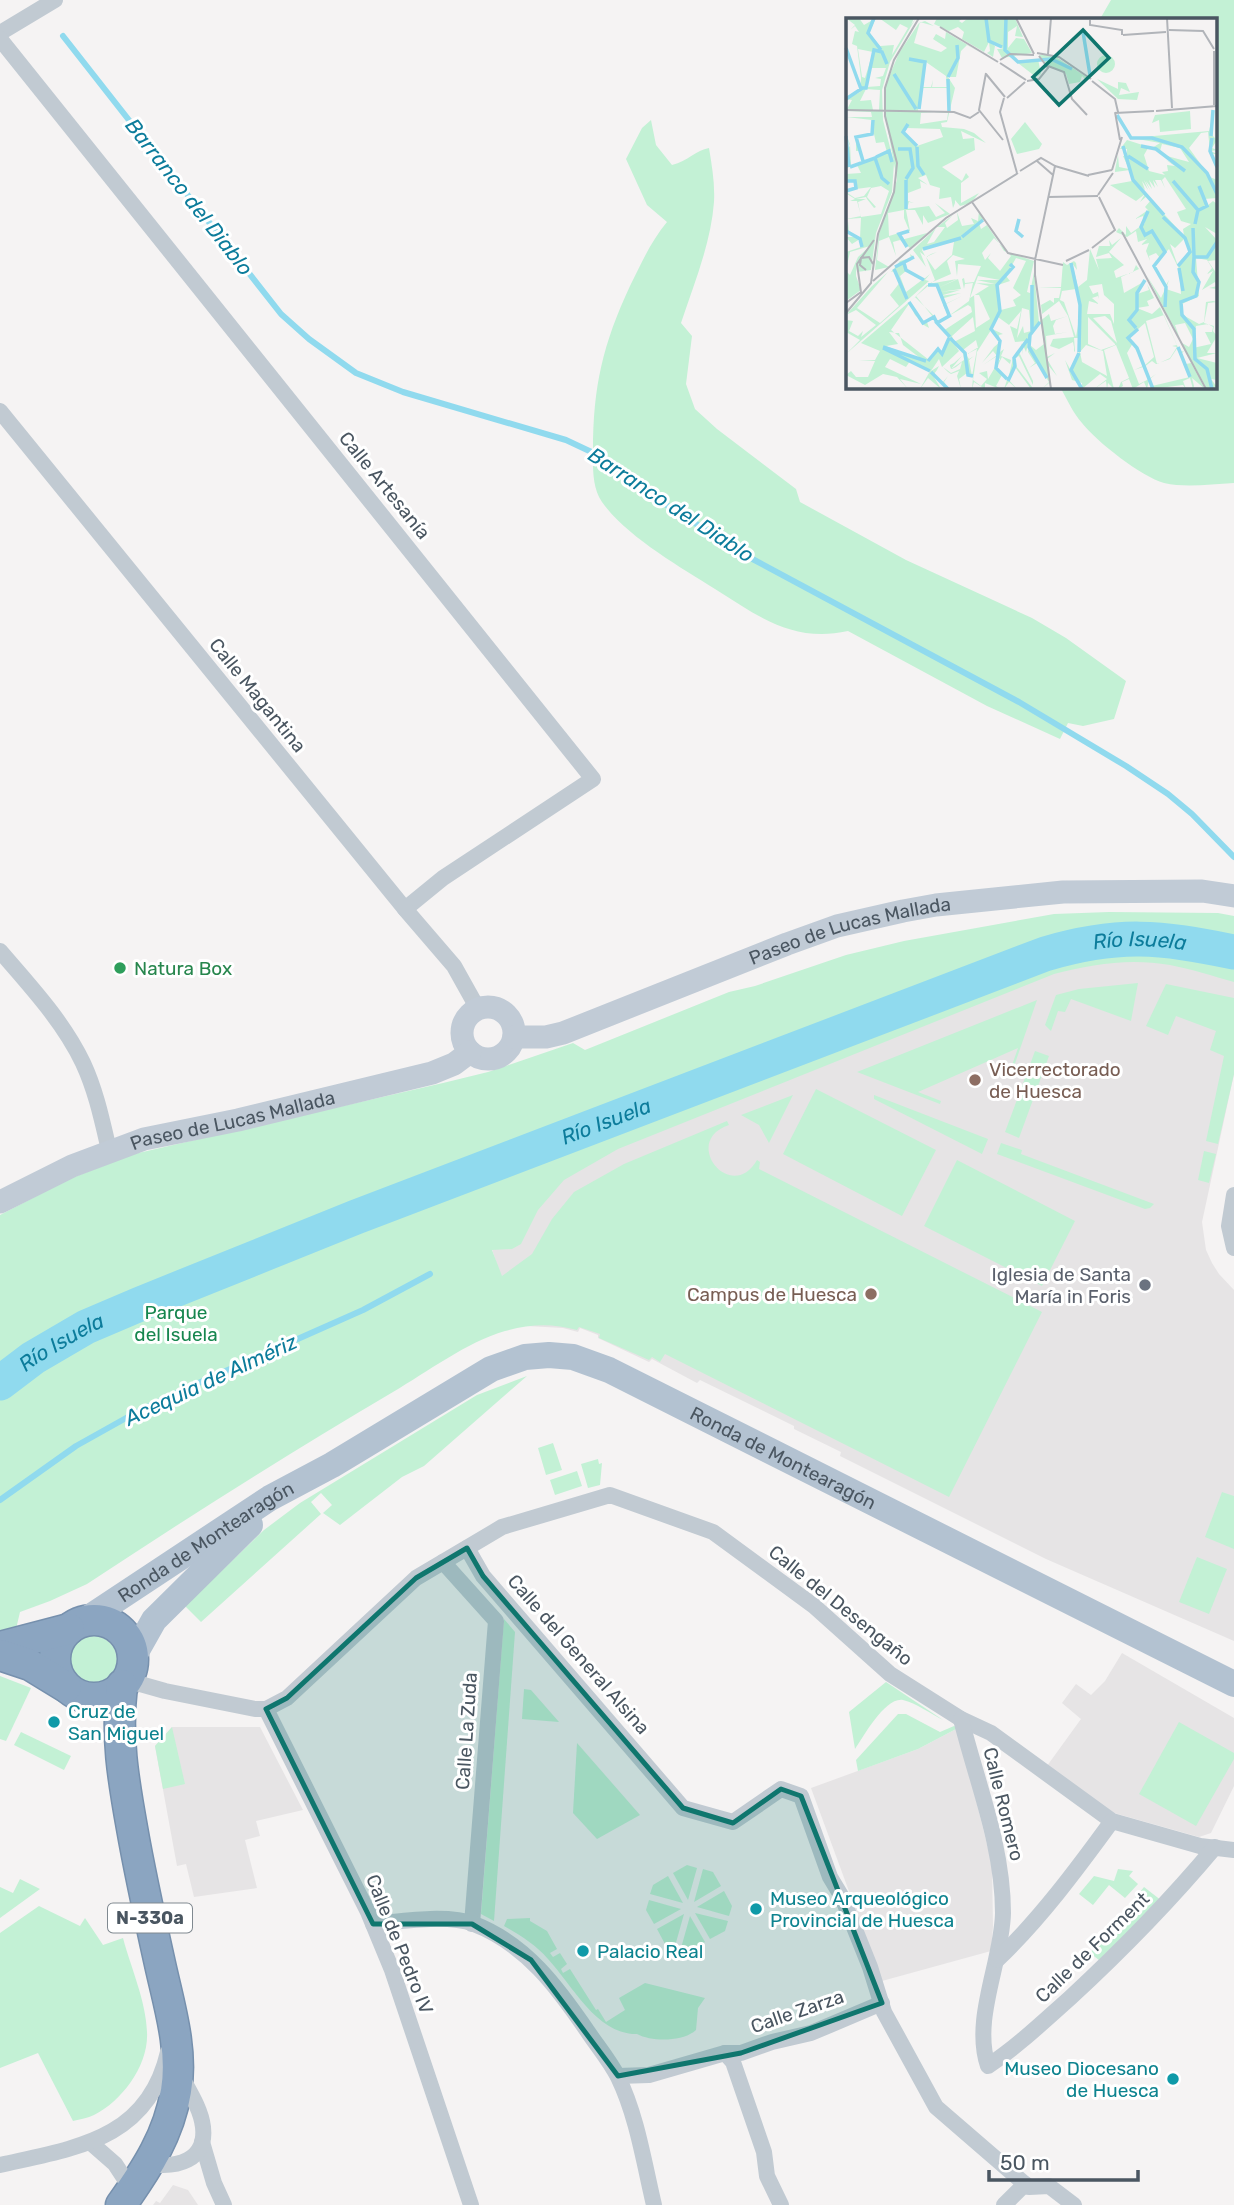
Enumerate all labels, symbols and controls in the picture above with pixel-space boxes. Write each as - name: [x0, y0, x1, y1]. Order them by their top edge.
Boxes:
- inset map: [846, 18, 1216, 388]
- water label: Barranco del Diablo: [120, 113, 258, 280]
- street label: Calle Artesanía: [334, 427, 435, 544]
- water label: Barranco del Diablo: [584, 442, 759, 567]
- street label: Calle Magantina: [204, 633, 311, 757]
- street label: Paseo de Lucas Mallada: [746, 893, 952, 970]
- water label: Río Isuela: [1091, 926, 1188, 955]
- place label: Natura Box: [134, 957, 232, 980]
- marker: Natura Box: [112, 960, 128, 976]
- place label: Vicerrectorado de Huesca: [989, 1058, 1121, 1103]
- marker: Vicerrectorado de Huesca: [967, 1072, 983, 1088]
- street label: Paseo de Lucas Mallada: [127, 1086, 337, 1155]
- water label: Río Isuela: [557, 1093, 654, 1150]
- place label: Iglesia de Santa María in Foris: [992, 1263, 1131, 1308]
- marker: Iglesia de Santa María in Foris: [1137, 1277, 1153, 1293]
- place label: Campus de Huesca: [687, 1283, 857, 1306]
- marker: Campus de Huesca: [863, 1286, 879, 1302]
- park label: Parque del Isuela: [134, 1301, 218, 1346]
- water label: Río Isuela: [13, 1308, 108, 1376]
- water label: Acequia de Almériz: [120, 1328, 301, 1431]
- street label: Ronda de Montearagón: [686, 1402, 880, 1514]
- street label: Ronda de Montearagón: [114, 1477, 298, 1607]
- street label: Calle del Desengaño: [764, 1540, 917, 1671]
- street label: Calle del General Alsina: [503, 1570, 654, 1739]
- street label: Calle La Zuda: [451, 1671, 482, 1791]
- place label: Cruz de San Miguel: [68, 1700, 164, 1745]
- marker: Cruz de San Miguel: [46, 1714, 62, 1730]
- street label: Calle Romero: [978, 1745, 1029, 1863]
- street label: Calle de Pedro IV: [361, 1871, 438, 2017]
- place label: Museo Arqueológico Provincial de Huesca: [770, 1887, 954, 1932]
- street label: Calle de Forment: [1031, 1887, 1155, 2008]
- marker: Museo Arqueológico Provincial de Huesca: [748, 1901, 764, 1917]
- road number: N-330a: [108, 1904, 192, 1932]
- place label: Palacio Real: [597, 1940, 703, 1963]
- marker: Palacio Real: [575, 1943, 591, 1959]
- street label: Calle Zarza: [748, 1985, 847, 2038]
- place label: Museo Diocesano de Huesca: [1004, 2057, 1159, 2102]
- marker: Museo Diocesano de Huesca: [1165, 2071, 1181, 2087]
- scale bar: [989, 2138, 1138, 2182]
- text: 50 m: [1000, 2150, 1050, 2175]

